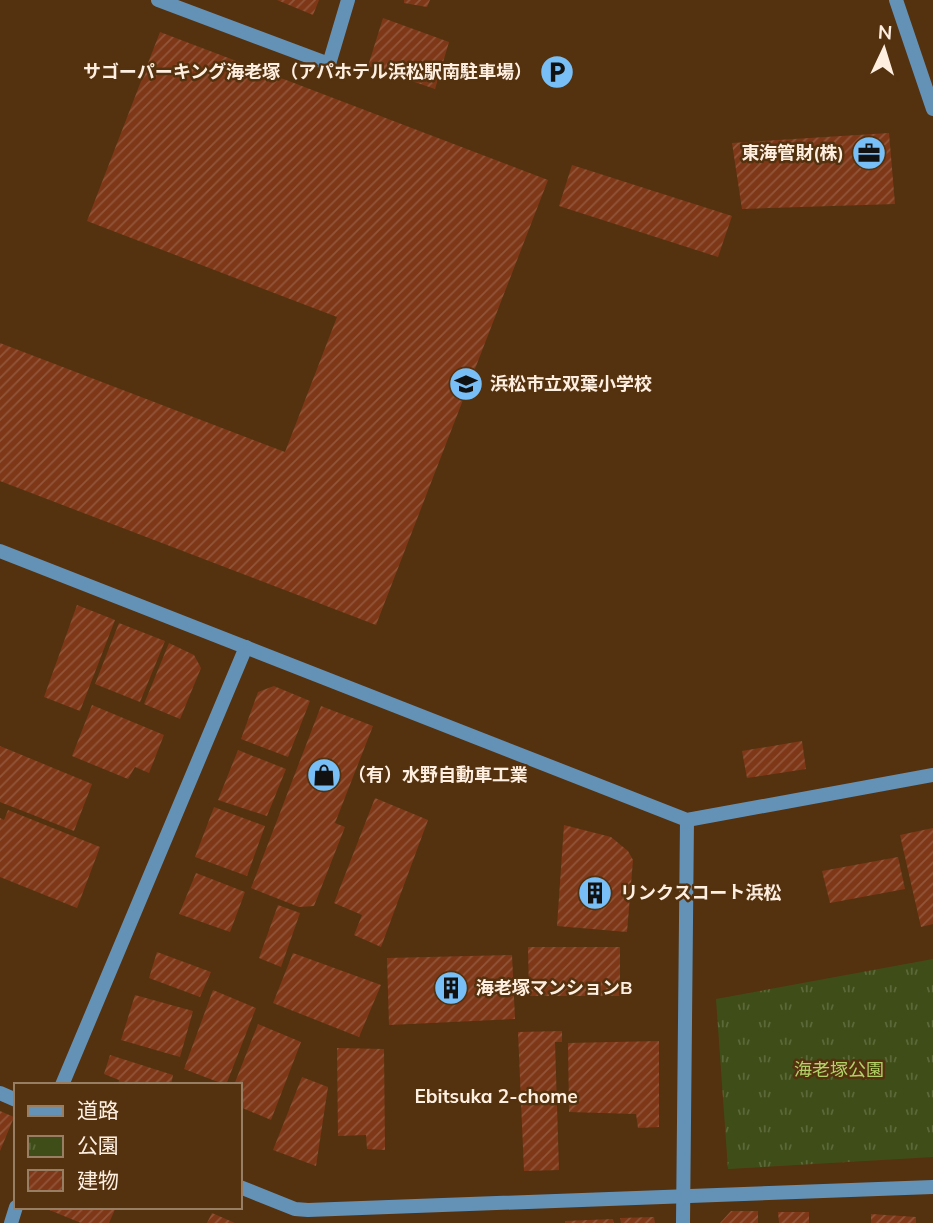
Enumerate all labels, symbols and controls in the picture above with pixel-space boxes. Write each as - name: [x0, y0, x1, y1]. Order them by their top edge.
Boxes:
- north arrow: [849, 14, 919, 84]
- text: N: [877, 20, 893, 45]
- parking icon: サゴーパーキング海老塚（アパホテル浜松駅南駐車場）: [538, 53, 576, 91]
- place label: サゴーパーキング海老塚（アパホテル浜松駅南駐車場）: [83, 60, 532, 83]
- office icon: 東海管財(株): [850, 134, 888, 172]
- place label: 東海管財(株): [741, 141, 844, 164]
- school or university icon: 浜松市立双葉小学校: [447, 365, 485, 403]
- place label: 浜松市立双葉小学校: [490, 372, 652, 395]
- shop icon: （有）水野自動車工業: [305, 756, 343, 794]
- place label: （有）水野自動車工業: [348, 763, 528, 786]
- building icon: リンクスコート浜松: [576, 874, 614, 912]
- place label: リンクスコート浜松: [620, 881, 781, 904]
- building icon: 海老塚マンションB: [432, 969, 470, 1007]
- place label: 海老塚マンションB: [476, 976, 632, 999]
- park label: 海老塚公園: [794, 1058, 884, 1081]
- legend: [14, 1083, 242, 1209]
- district label: Ebitsuka 2-chome: [414, 1084, 578, 1108]
- text: 道路: [77, 1097, 119, 1123]
- text: 公園: [77, 1132, 119, 1158]
- text: 建物: [77, 1167, 119, 1193]

